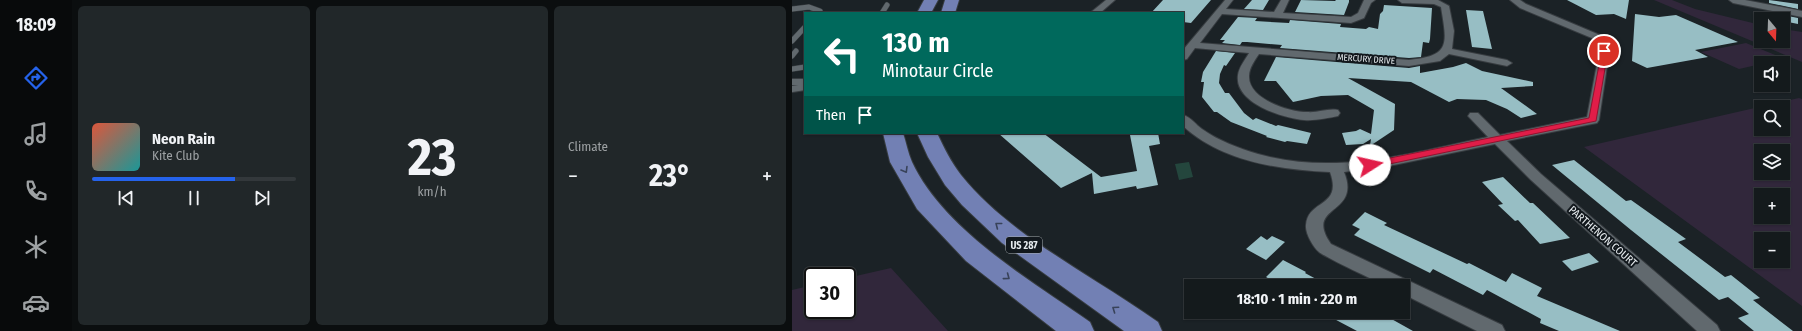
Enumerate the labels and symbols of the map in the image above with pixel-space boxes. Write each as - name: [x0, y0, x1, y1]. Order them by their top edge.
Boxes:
- north arrow: [1754, 12, 1790, 48]
- pin: [1587, 34, 1621, 68]
- street label: MERCURY DRIVE: [1337, 52, 1395, 66]
- position arrow: [1349, 144, 1391, 186]
- one-way arrow: [901, 166, 908, 173]
- street label: PARTHENON COURT: [1566, 203, 1640, 270]
- one-way arrow: [995, 223, 1002, 230]
- road number: US 287: [1006, 237, 1042, 253]
- speed limit sign: 30: [804, 267, 856, 319]
- one-way arrow: [1003, 272, 1010, 280]
- one-way arrow: [1113, 307, 1120, 314]

